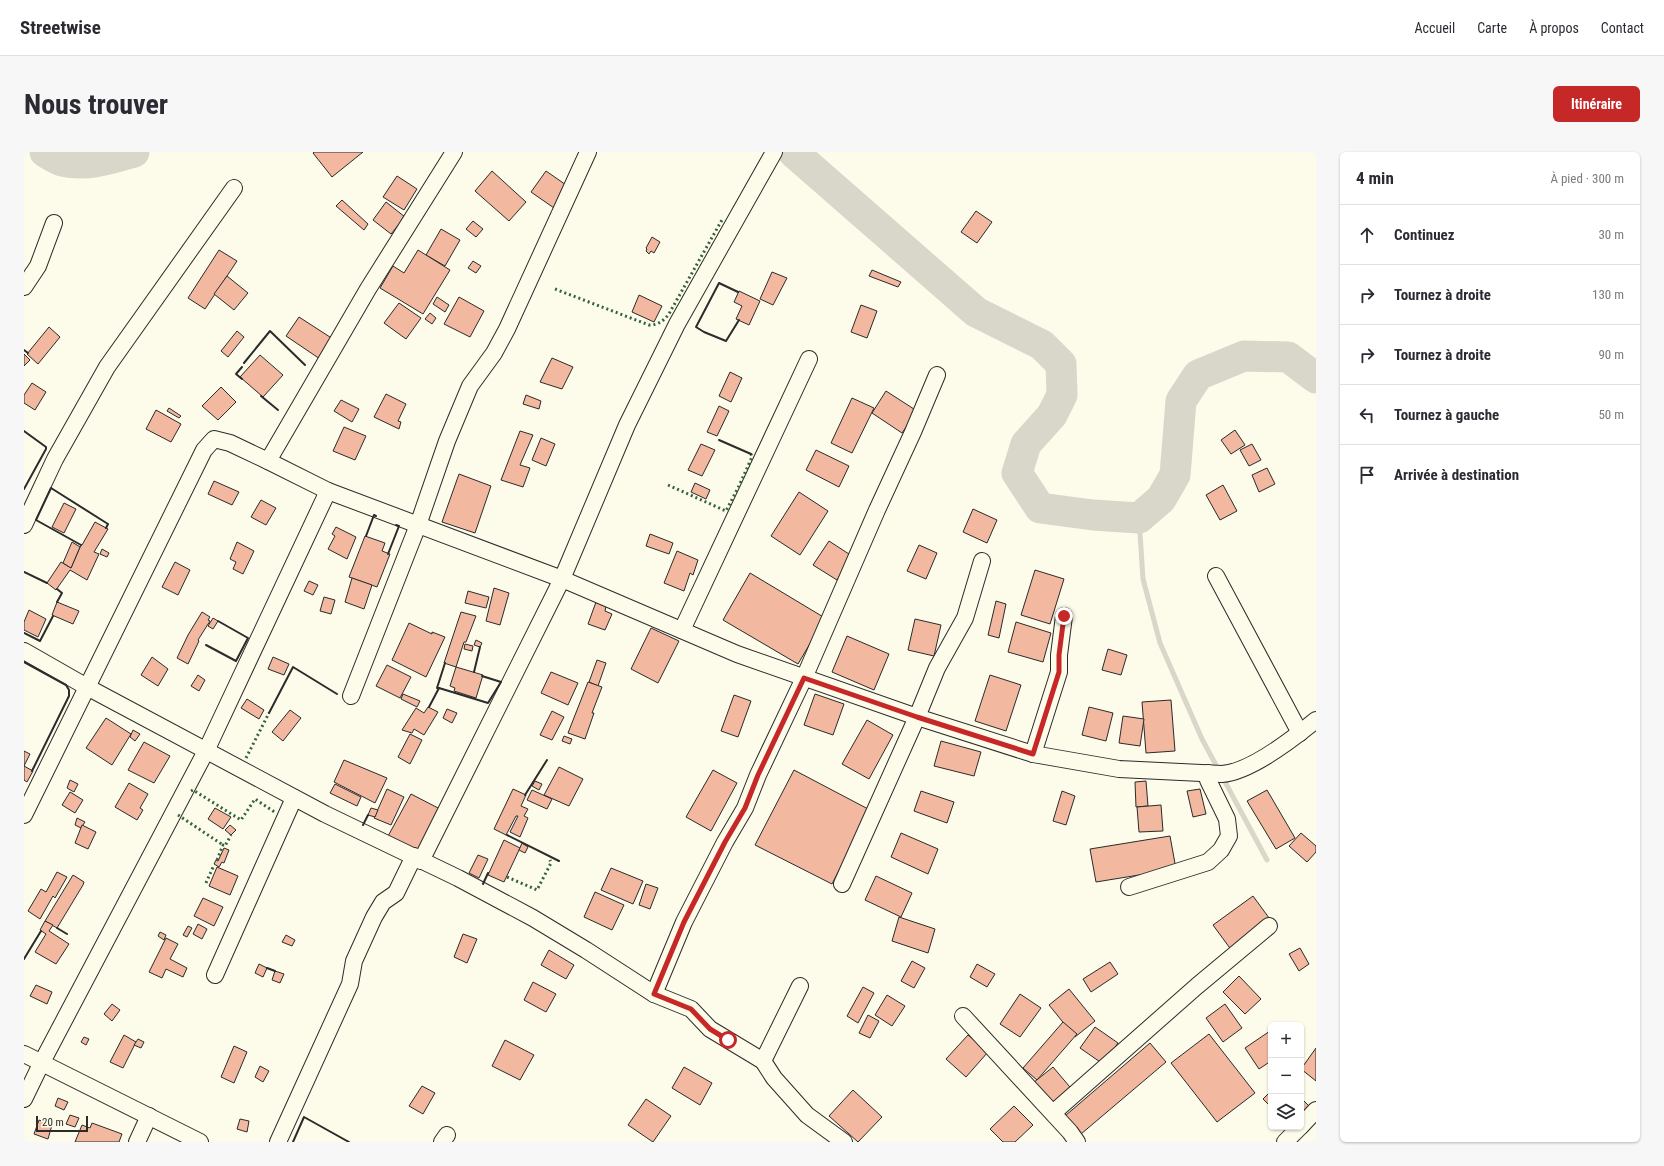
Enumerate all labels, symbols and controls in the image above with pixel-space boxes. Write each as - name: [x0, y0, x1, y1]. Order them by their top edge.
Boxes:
- text: Streetwise: [20, 16, 101, 39]
- text: Accueil: [1414, 20, 1455, 36]
- text: Carte: [1477, 20, 1507, 36]
- text: À propos: [1529, 20, 1579, 36]
- text: Contact: [1601, 20, 1644, 36]
- button: Itinéraire: [1553, 86, 1640, 122]
- text: Nous trouver: [24, 88, 168, 121]
- text: 4 min: [1356, 168, 1394, 188]
- text: À pied · 300 m: [1550, 171, 1624, 186]
- icon: ahead: [1356, 224, 1378, 246]
- text: Continuez: [1394, 226, 1455, 244]
- text: 30 m: [1598, 227, 1624, 242]
- icon: right: [1356, 284, 1378, 306]
- text: Tournez à droite: [1394, 286, 1491, 304]
- text: 130 m: [1592, 287, 1624, 302]
- icon: right: [1356, 344, 1378, 366]
- text: Tournez à droite: [1394, 346, 1491, 364]
- text: 90 m: [1598, 347, 1624, 362]
- icon: left: [1356, 404, 1378, 426]
- text: Tournez à gauche: [1394, 406, 1499, 424]
- text: 50 m: [1598, 407, 1624, 422]
- icon: arrive: [1356, 464, 1378, 486]
- text: Arrivée à destination: [1394, 466, 1519, 484]
- route end: [1055, 607, 1073, 625]
- map controls: [1268, 1022, 1304, 1130]
- button: +: [1268, 1022, 1304, 1058]
- route start: [719, 1031, 737, 1049]
- button: −: [1268, 1058, 1304, 1094]
- button: layers: [1268, 1094, 1304, 1130]
- scale bar: [36, 1114, 88, 1133]
- text: 20 m: [42, 1116, 64, 1129]

